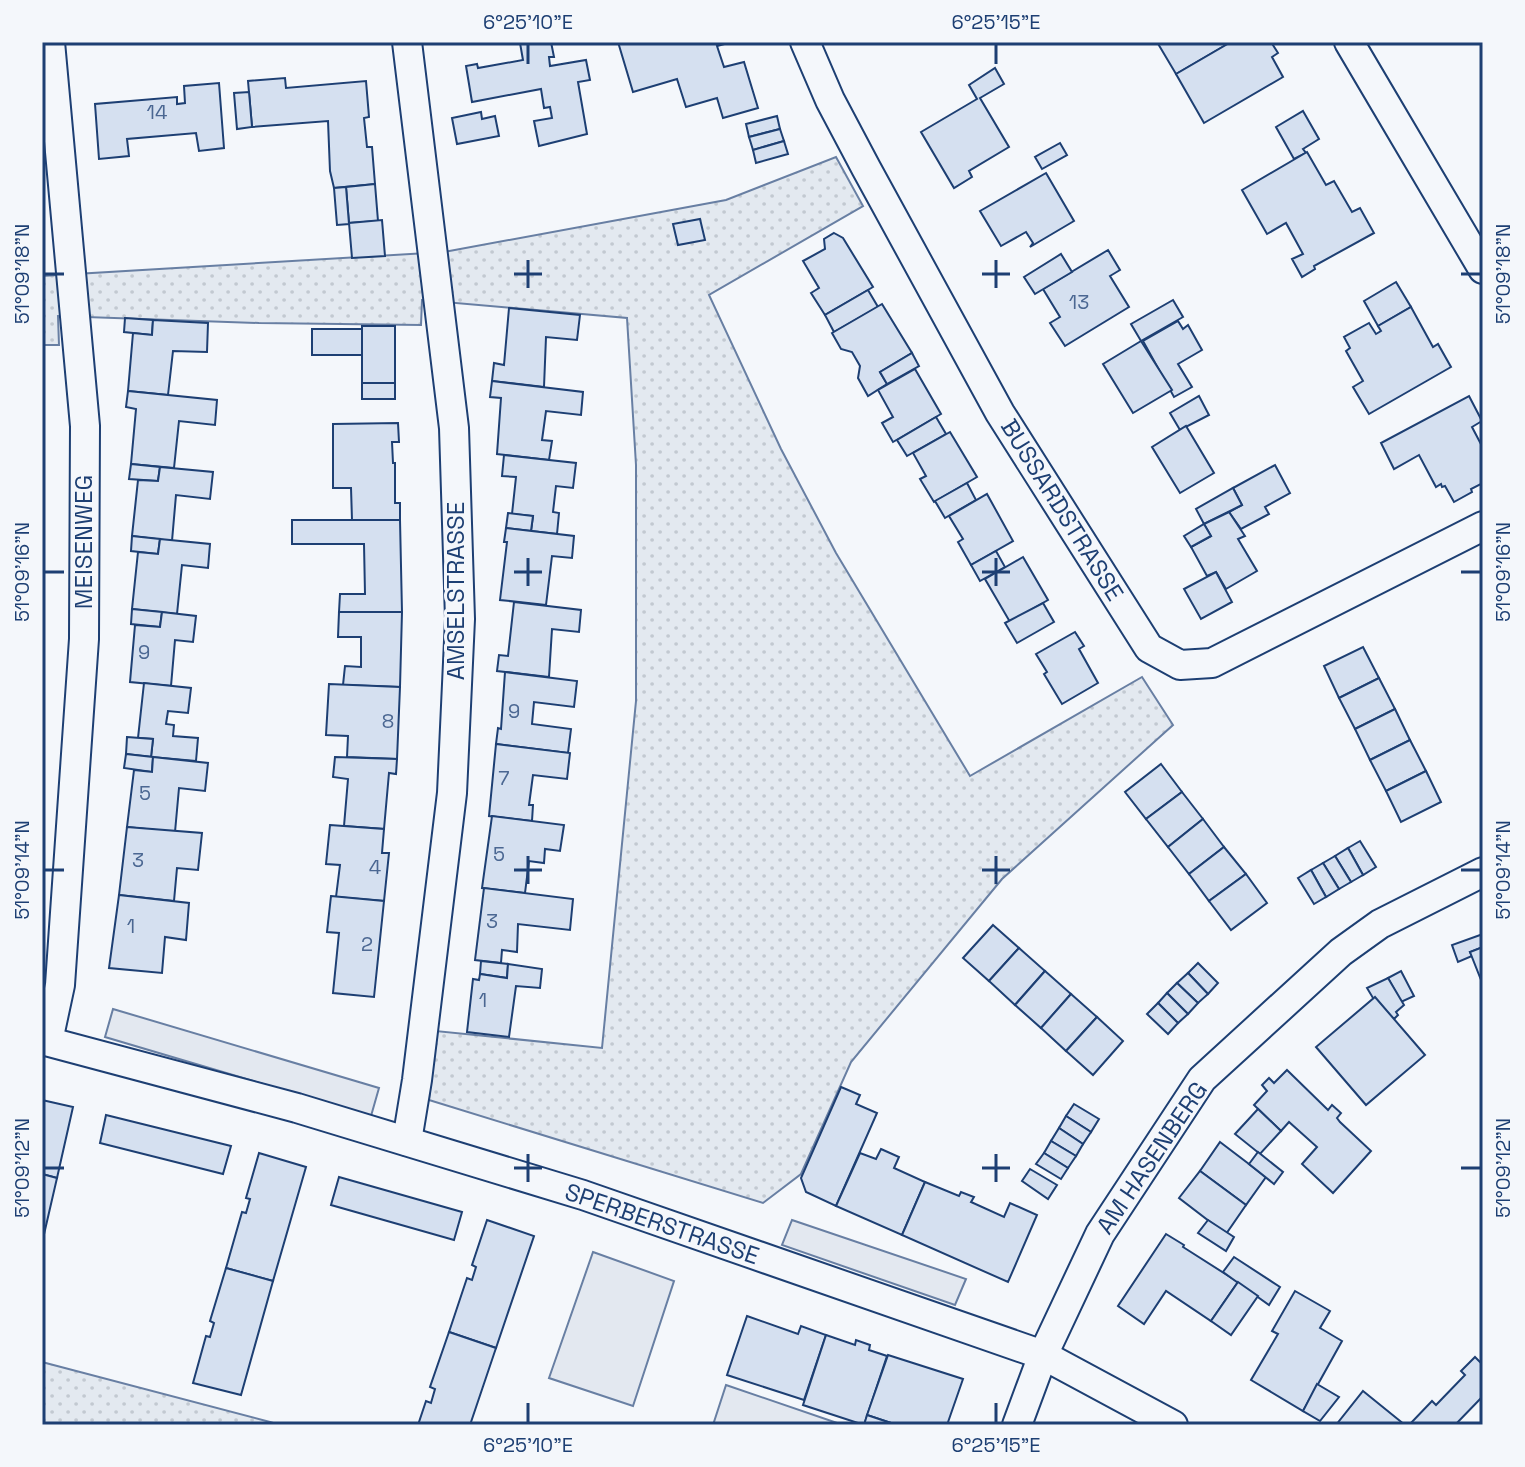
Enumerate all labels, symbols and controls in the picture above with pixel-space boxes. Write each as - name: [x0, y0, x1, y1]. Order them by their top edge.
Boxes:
- text: 6°25'10"E: [483, 9, 573, 35]
- text: 6°25'15"E: [951, 9, 1041, 35]
- house number: 14: [147, 99, 167, 125]
- text: 51°09'18"N: [9, 224, 35, 324]
- text: 51°09'18"N: [1490, 224, 1516, 324]
- house number: 13: [1069, 289, 1089, 315]
- street label: BUSSARDSTRASSE: [994, 413, 1131, 606]
- street label: MEISENWEG: [68, 475, 99, 609]
- street label: AMSELSTRASSE: [440, 502, 471, 680]
- text: 51°09'16"N: [9, 522, 35, 622]
- text: 51°09'16"N: [1490, 522, 1516, 622]
- house number: 9: [138, 639, 150, 665]
- house number: 9: [508, 698, 520, 724]
- house number: 8: [382, 708, 394, 734]
- house number: 7: [498, 765, 510, 791]
- house number: 5: [139, 780, 151, 806]
- text: 51°09'14"N: [9, 820, 35, 920]
- text: 51°09'14"N: [1490, 820, 1516, 920]
- house number: 5: [493, 841, 505, 867]
- house number: 3: [132, 847, 144, 873]
- house number: 4: [369, 854, 381, 880]
- house number: 3: [486, 908, 498, 934]
- house number: 1: [127, 913, 135, 939]
- house number: 2: [361, 931, 373, 957]
- house number: 1: [479, 987, 487, 1013]
- street label: AM HASENBERG: [1089, 1076, 1214, 1240]
- text: 51°09'12"N: [9, 1118, 35, 1218]
- text: 51°09'12"N: [1490, 1118, 1516, 1218]
- street label: SPERBERSTRASSE: [561, 1176, 763, 1271]
- text: 6°25'10"E: [483, 1432, 573, 1458]
- text: 6°25'15"E: [951, 1432, 1041, 1458]

